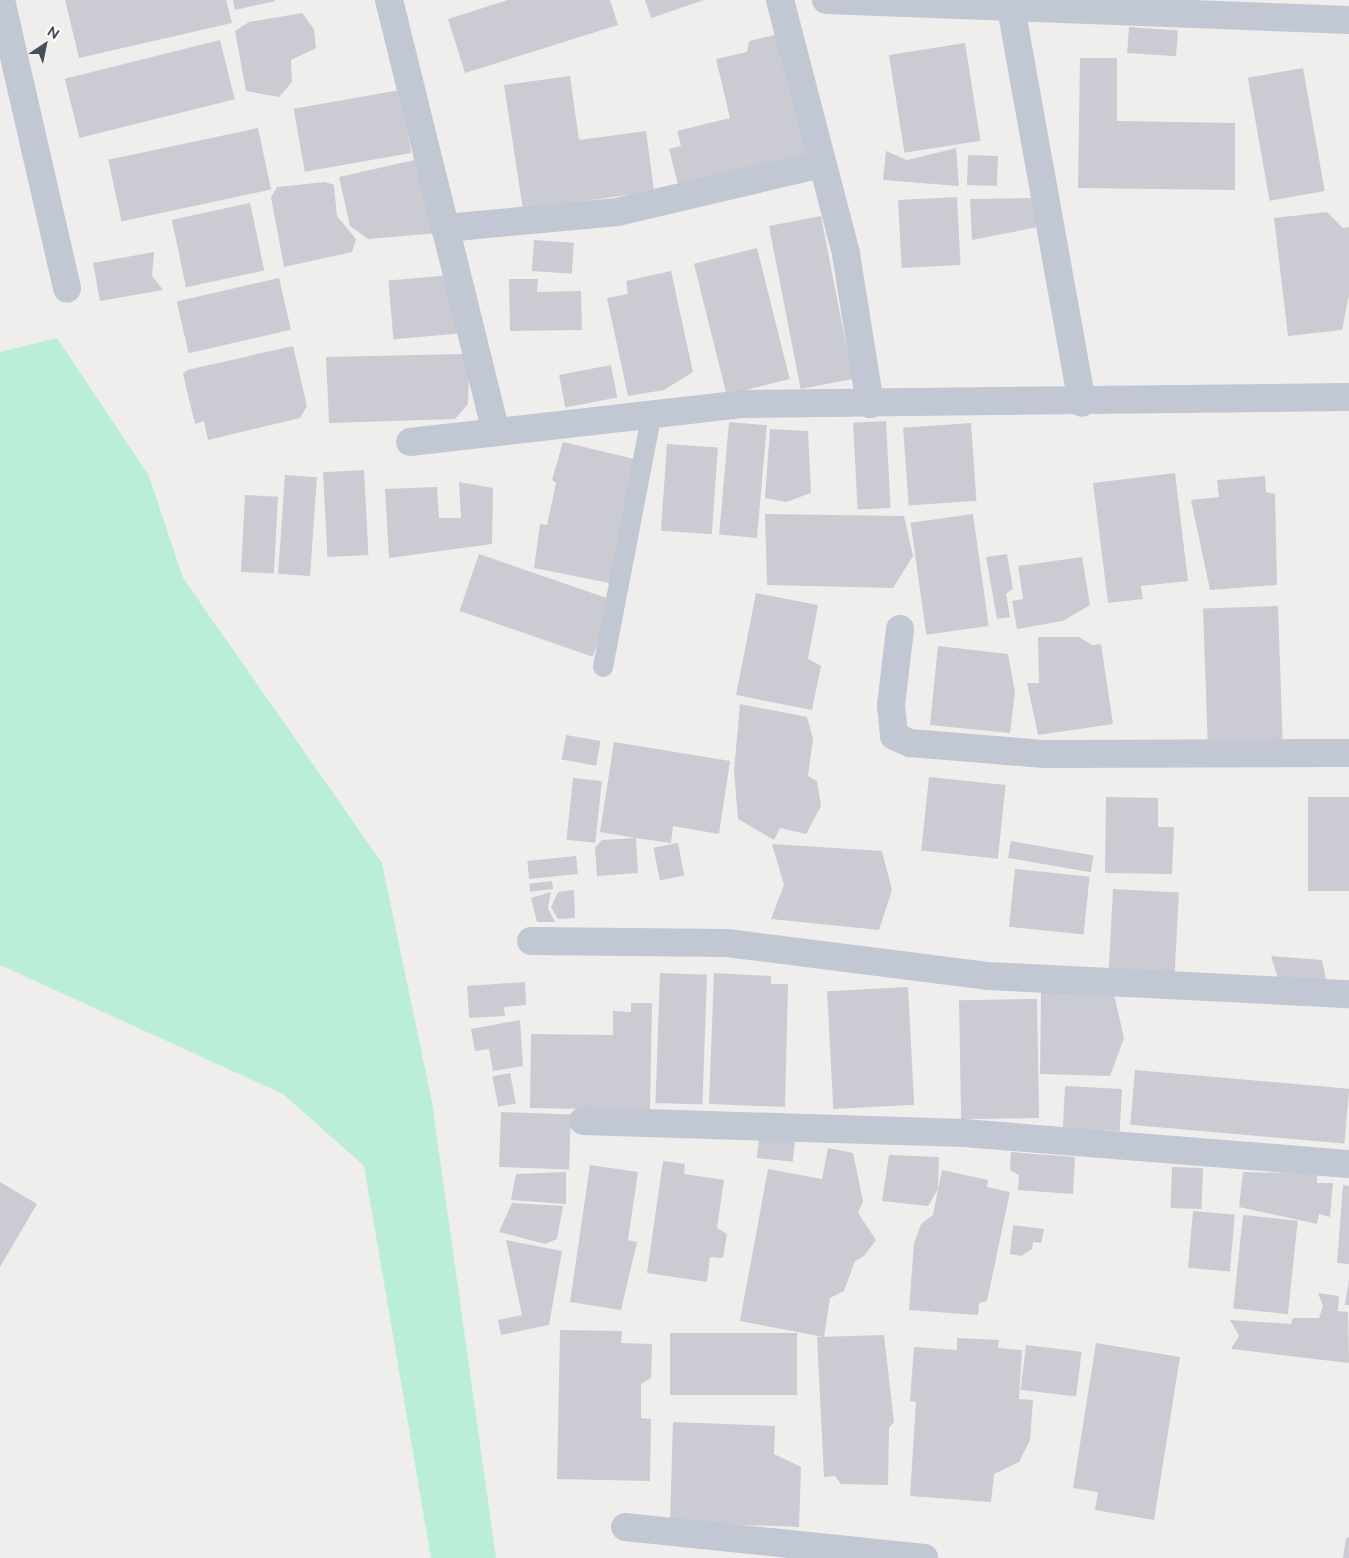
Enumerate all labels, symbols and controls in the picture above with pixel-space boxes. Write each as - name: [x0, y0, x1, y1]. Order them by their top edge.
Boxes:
- north arrow: [20, 20, 70, 70]
- text: N: [44, 23, 62, 42]

